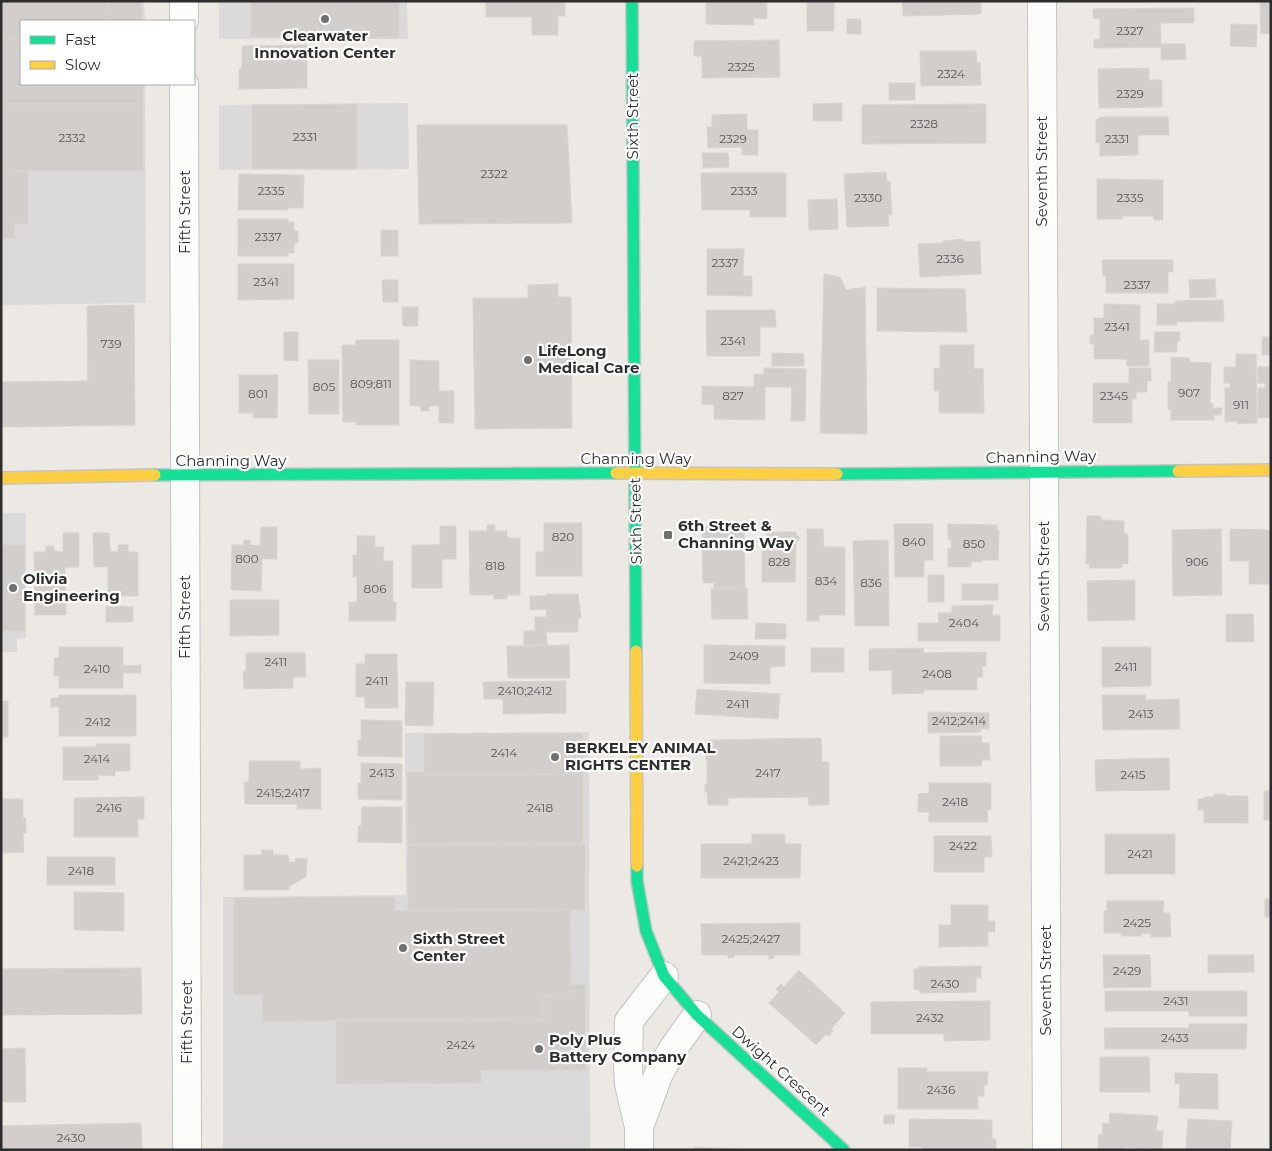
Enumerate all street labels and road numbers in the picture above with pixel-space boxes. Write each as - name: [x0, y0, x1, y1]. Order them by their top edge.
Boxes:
- street label: Sixth Street: [623, 73, 642, 159]
- street label: Seventh Street: [1032, 116, 1051, 226]
- street label: Fifth Street: [175, 170, 194, 254]
- street label: Channing Way: [985, 446, 1097, 467]
- street label: Channing Way: [581, 449, 692, 468]
- street label: Channing Way: [176, 451, 287, 470]
- street label: Sixth Street: [625, 477, 646, 565]
- street label: Seventh Street: [1034, 521, 1053, 631]
- street label: Fifth Street: [175, 575, 194, 659]
- street label: Seventh Street: [1036, 925, 1055, 1035]
- street label: Fifth Street: [177, 980, 196, 1064]
- street label: Dwight Crescent: [728, 1021, 835, 1120]

